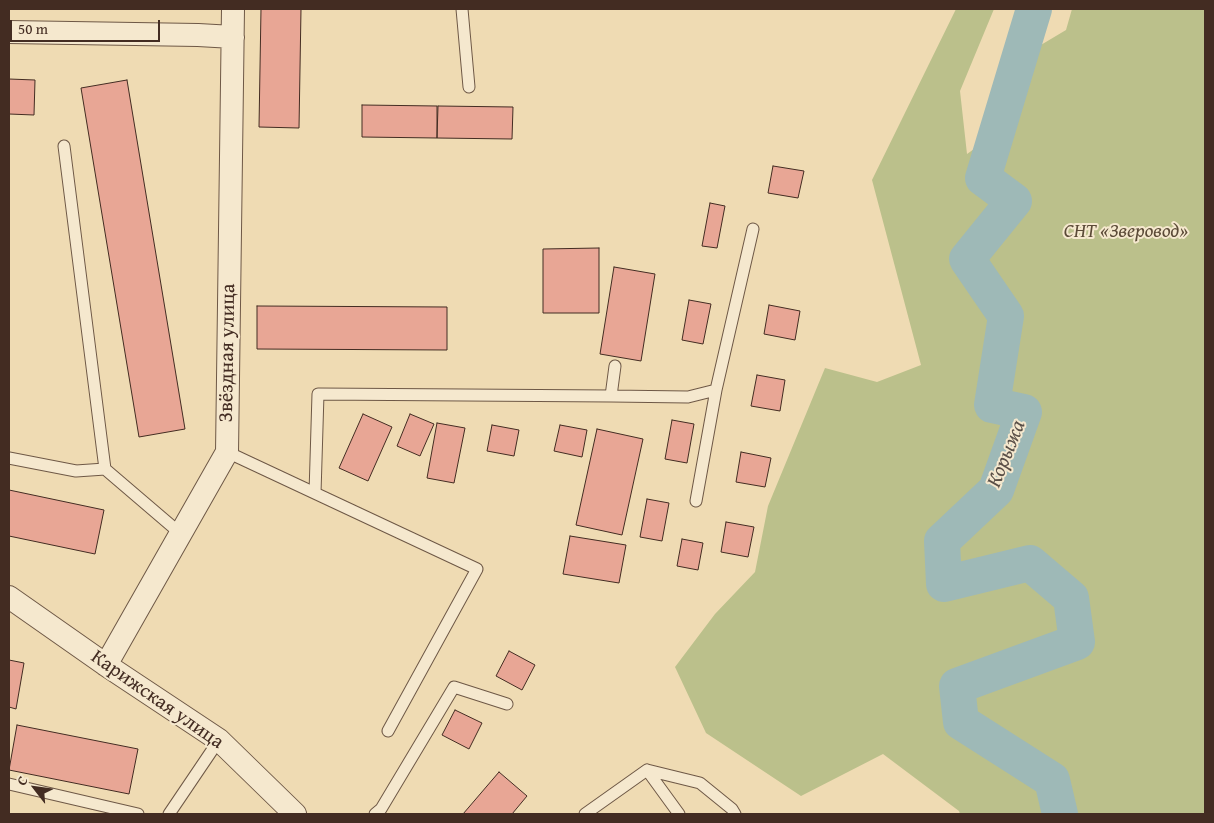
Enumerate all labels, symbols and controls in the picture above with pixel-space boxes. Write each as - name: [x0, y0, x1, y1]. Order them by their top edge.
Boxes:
- scale bar: [12, 10, 162, 42]
- text: 50 m: [18, 18, 48, 39]
- park label: СНТ «Зверовод»: [1064, 220, 1188, 244]
- street label: Звёздная улица: [215, 283, 241, 423]
- water label: Корыжа: [982, 417, 1032, 491]
- street label: Карижская улица: [86, 645, 228, 755]
- north arrow: [10, 763, 60, 813]
- text: С: [11, 772, 33, 789]

